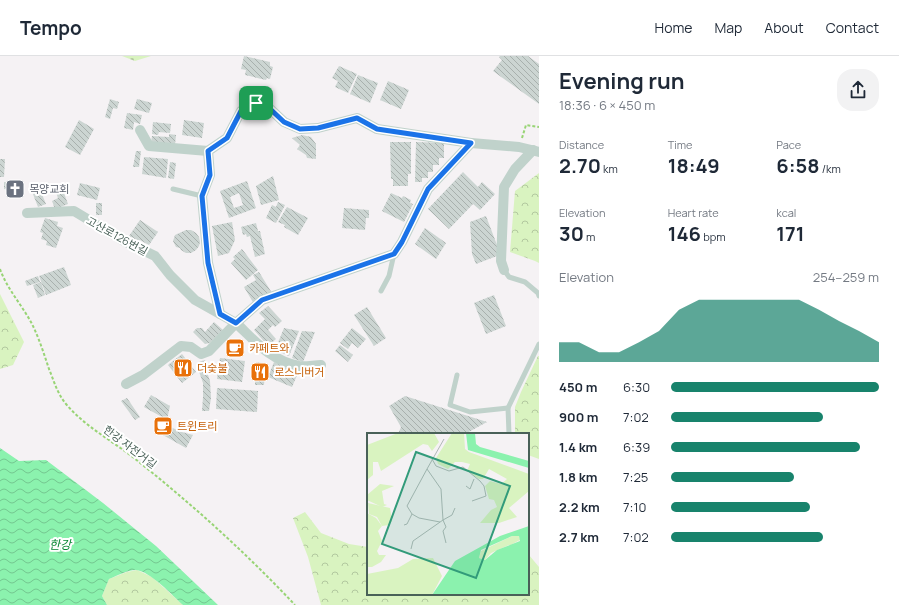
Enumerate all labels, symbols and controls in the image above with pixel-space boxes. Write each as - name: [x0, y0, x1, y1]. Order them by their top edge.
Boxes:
- text: Tempo: [20, 15, 82, 41]
- text: Home: [655, 18, 692, 37]
- text: Map: [714, 18, 742, 37]
- text: About: [764, 18, 804, 37]
- text: Contact: [826, 18, 879, 37]
- text: Evening run: [559, 66, 684, 96]
- button: share: [837, 69, 879, 111]
- pin: [239, 86, 273, 120]
- icon: arrive: [245, 92, 267, 114]
- text: 18:36 · 6 × 450 m: [559, 96, 655, 114]
- text: Distance: [559, 137, 604, 152]
- text: Time: [668, 137, 693, 152]
- text: Pace: [776, 137, 801, 152]
- text: 2.70: [559, 152, 601, 179]
- text: 18:49: [668, 152, 720, 179]
- text: 6:58: [776, 152, 820, 179]
- text: km: [601, 161, 618, 176]
- text: /km: [820, 161, 841, 176]
- church icon: 목양교회: [4, 178, 26, 200]
- place label: 목양교회: [29, 181, 69, 196]
- text: Elevation: [559, 205, 605, 220]
- text: Heart rate: [668, 205, 719, 220]
- text: kcal: [776, 205, 796, 220]
- street label: 고산로126번길: [84, 213, 151, 259]
- text: 30: [559, 220, 584, 247]
- text: 146: [668, 220, 701, 247]
- text: 171: [776, 220, 805, 247]
- text: m: [584, 229, 595, 244]
- text: bpm: [701, 229, 726, 244]
- text: Elevation: [559, 268, 614, 286]
- text: 254–259 m: [813, 268, 879, 286]
- cafe icon: 카페트와: [224, 337, 246, 359]
- place label: 카페트와: [249, 340, 289, 355]
- restaurant icon: 더숯불: [172, 357, 194, 379]
- place label: 더숯불: [197, 360, 227, 375]
- restaurant icon: 로스니버거: [249, 361, 271, 383]
- place label: 로스니버거: [274, 364, 325, 379]
- text: 450 m: [559, 378, 597, 396]
- text: 6:30: [623, 378, 650, 396]
- text: 900 m: [559, 408, 598, 426]
- text: 7:02: [623, 408, 649, 426]
- cafe icon: 트윈트리: [152, 415, 174, 437]
- place label: 트윈트리: [177, 418, 217, 433]
- street label: 한강 자전거길: [101, 422, 160, 472]
- inset map: [367, 433, 529, 595]
- text: 1.4 km: [559, 438, 597, 456]
- text: 6:39: [623, 438, 650, 456]
- text: 1.8 km: [559, 468, 597, 486]
- text: 7:25: [623, 468, 648, 486]
- text: 2.2 km: [559, 498, 600, 516]
- text: 7:10: [623, 498, 646, 516]
- text: 2.7 km: [559, 528, 599, 546]
- text: 7:02: [623, 528, 649, 546]
- water label: 한강: [49, 536, 73, 553]

